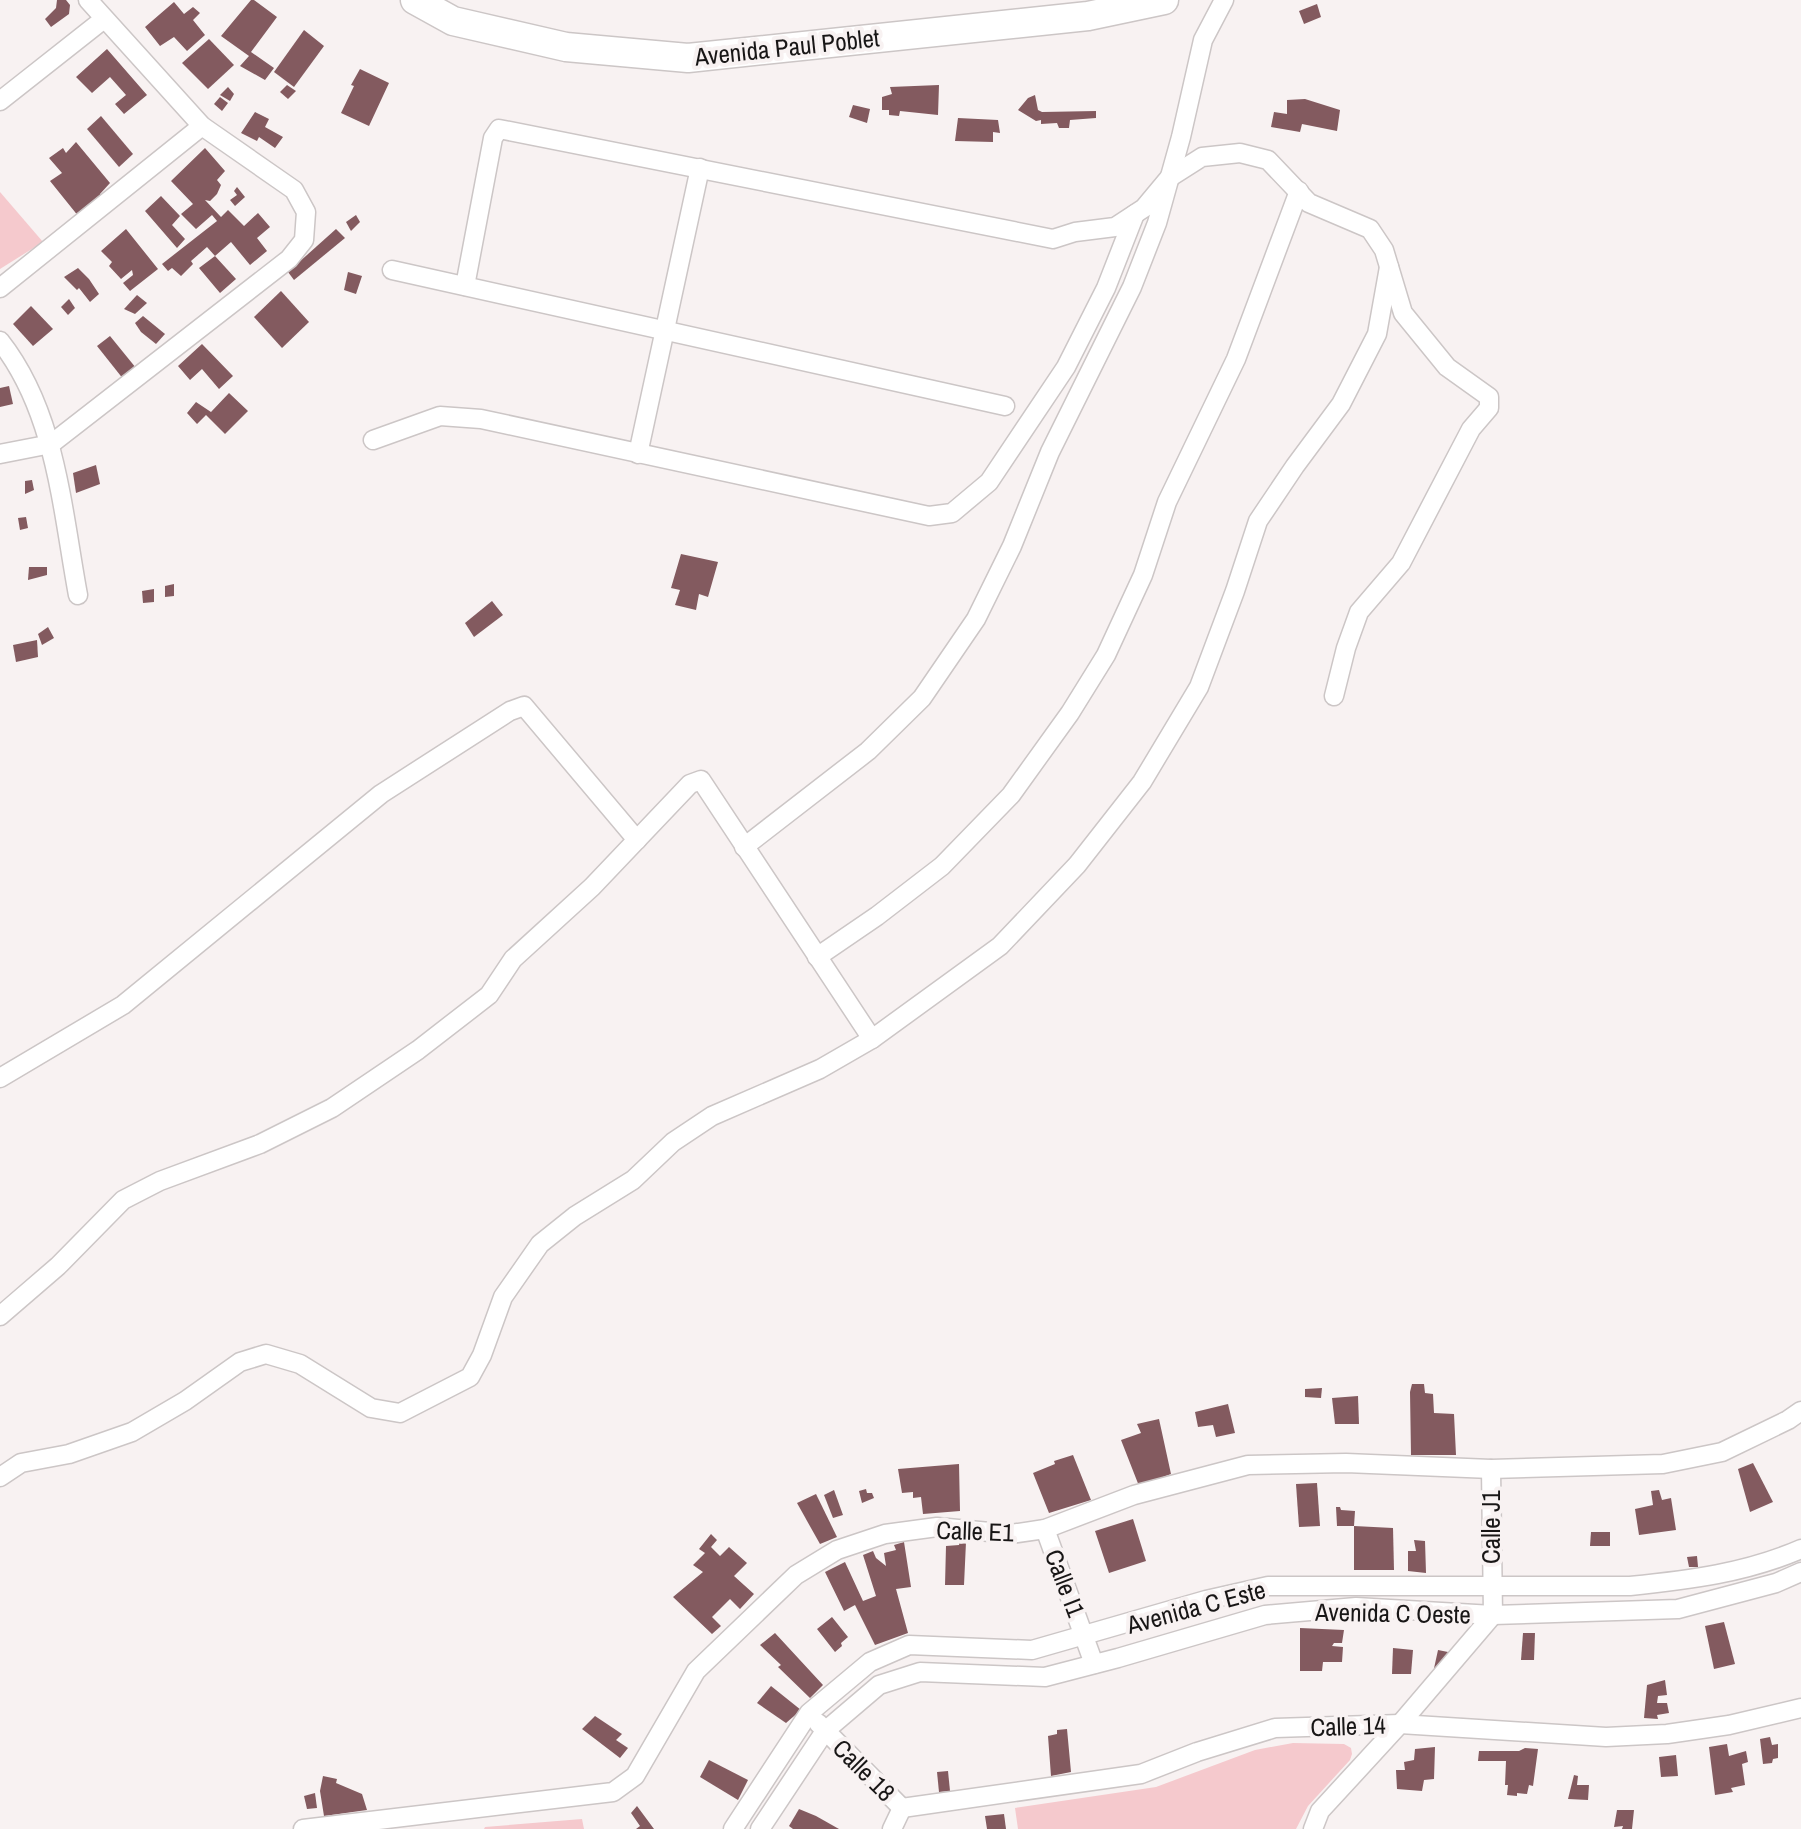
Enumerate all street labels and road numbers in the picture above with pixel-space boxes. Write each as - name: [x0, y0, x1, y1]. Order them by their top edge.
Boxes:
- street label: Avenida Paul Poblet: [692, 20, 881, 74]
- street label: Calle J1: [1474, 1489, 1508, 1564]
- street label: Calle E1: [936, 1513, 1015, 1549]
- street label: Calle I1: [1037, 1544, 1094, 1622]
- street label: Avenida C Este: [1122, 1572, 1269, 1642]
- street label: Avenida C Oeste: [1314, 1595, 1471, 1631]
- street label: Calle 14: [1310, 1708, 1386, 1744]
- street label: Calle 18: [825, 1731, 903, 1809]

